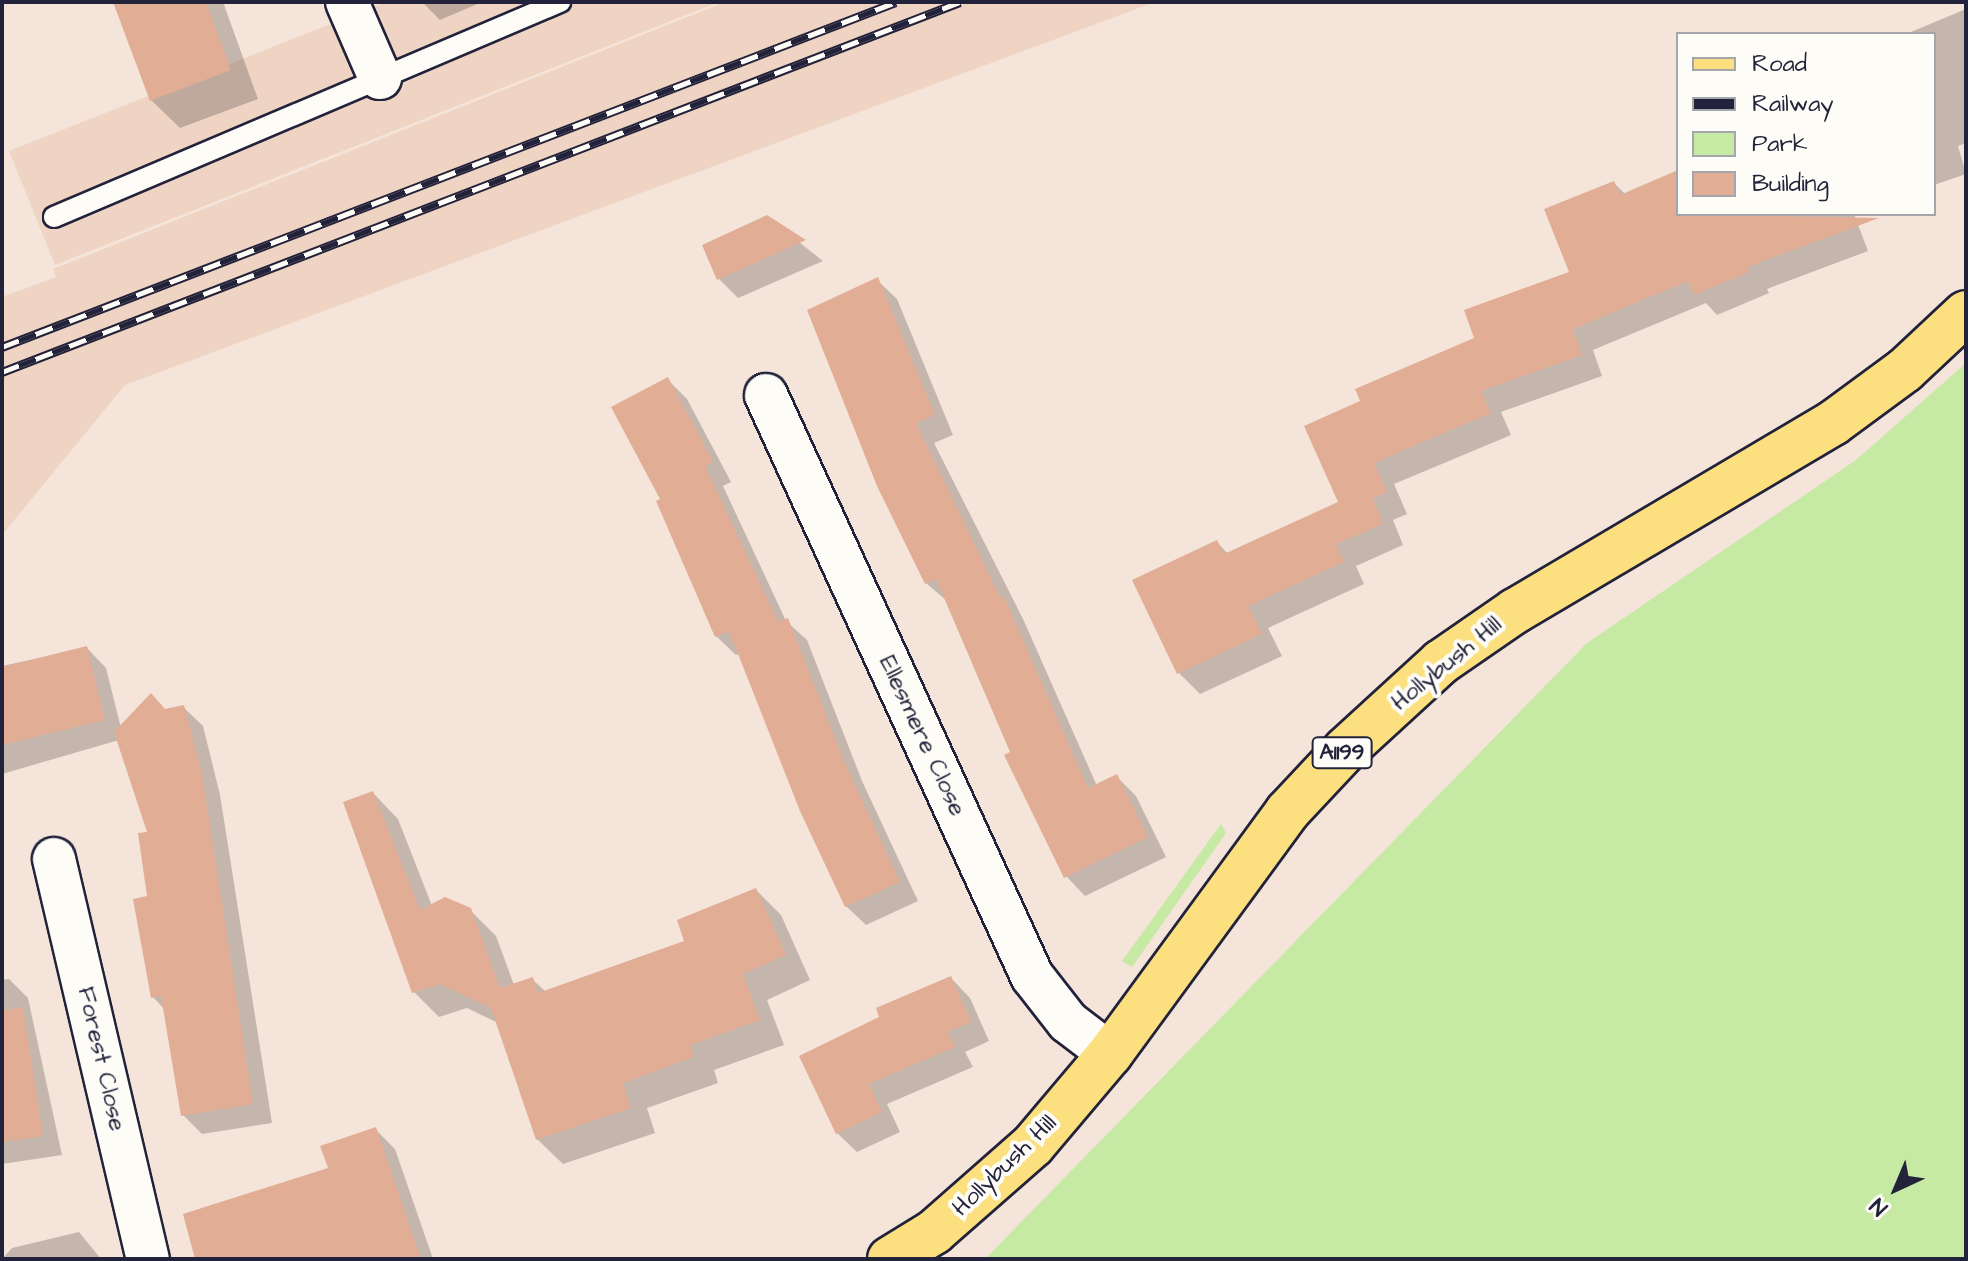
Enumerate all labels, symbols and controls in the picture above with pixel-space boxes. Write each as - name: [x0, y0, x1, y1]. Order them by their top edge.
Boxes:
- legend: [1676, 32, 1936, 216]
- text: Road: [1752, 47, 1807, 81]
- text: Railway: [1752, 87, 1834, 121]
- text: Park: [1752, 127, 1808, 161]
- text: Building: [1752, 167, 1829, 201]
- street label: Hollybush Hill: [1386, 611, 1508, 717]
- street label: Ellesmere Close: [872, 651, 972, 821]
- road number: A1199: [1310, 735, 1374, 771]
- street label: Forest Close: [70, 984, 132, 1134]
- street label: Hollybush Hill: [947, 1109, 1063, 1223]
- north arrow: [1856, 1149, 1936, 1229]
- text: N: [1863, 1191, 1895, 1223]

